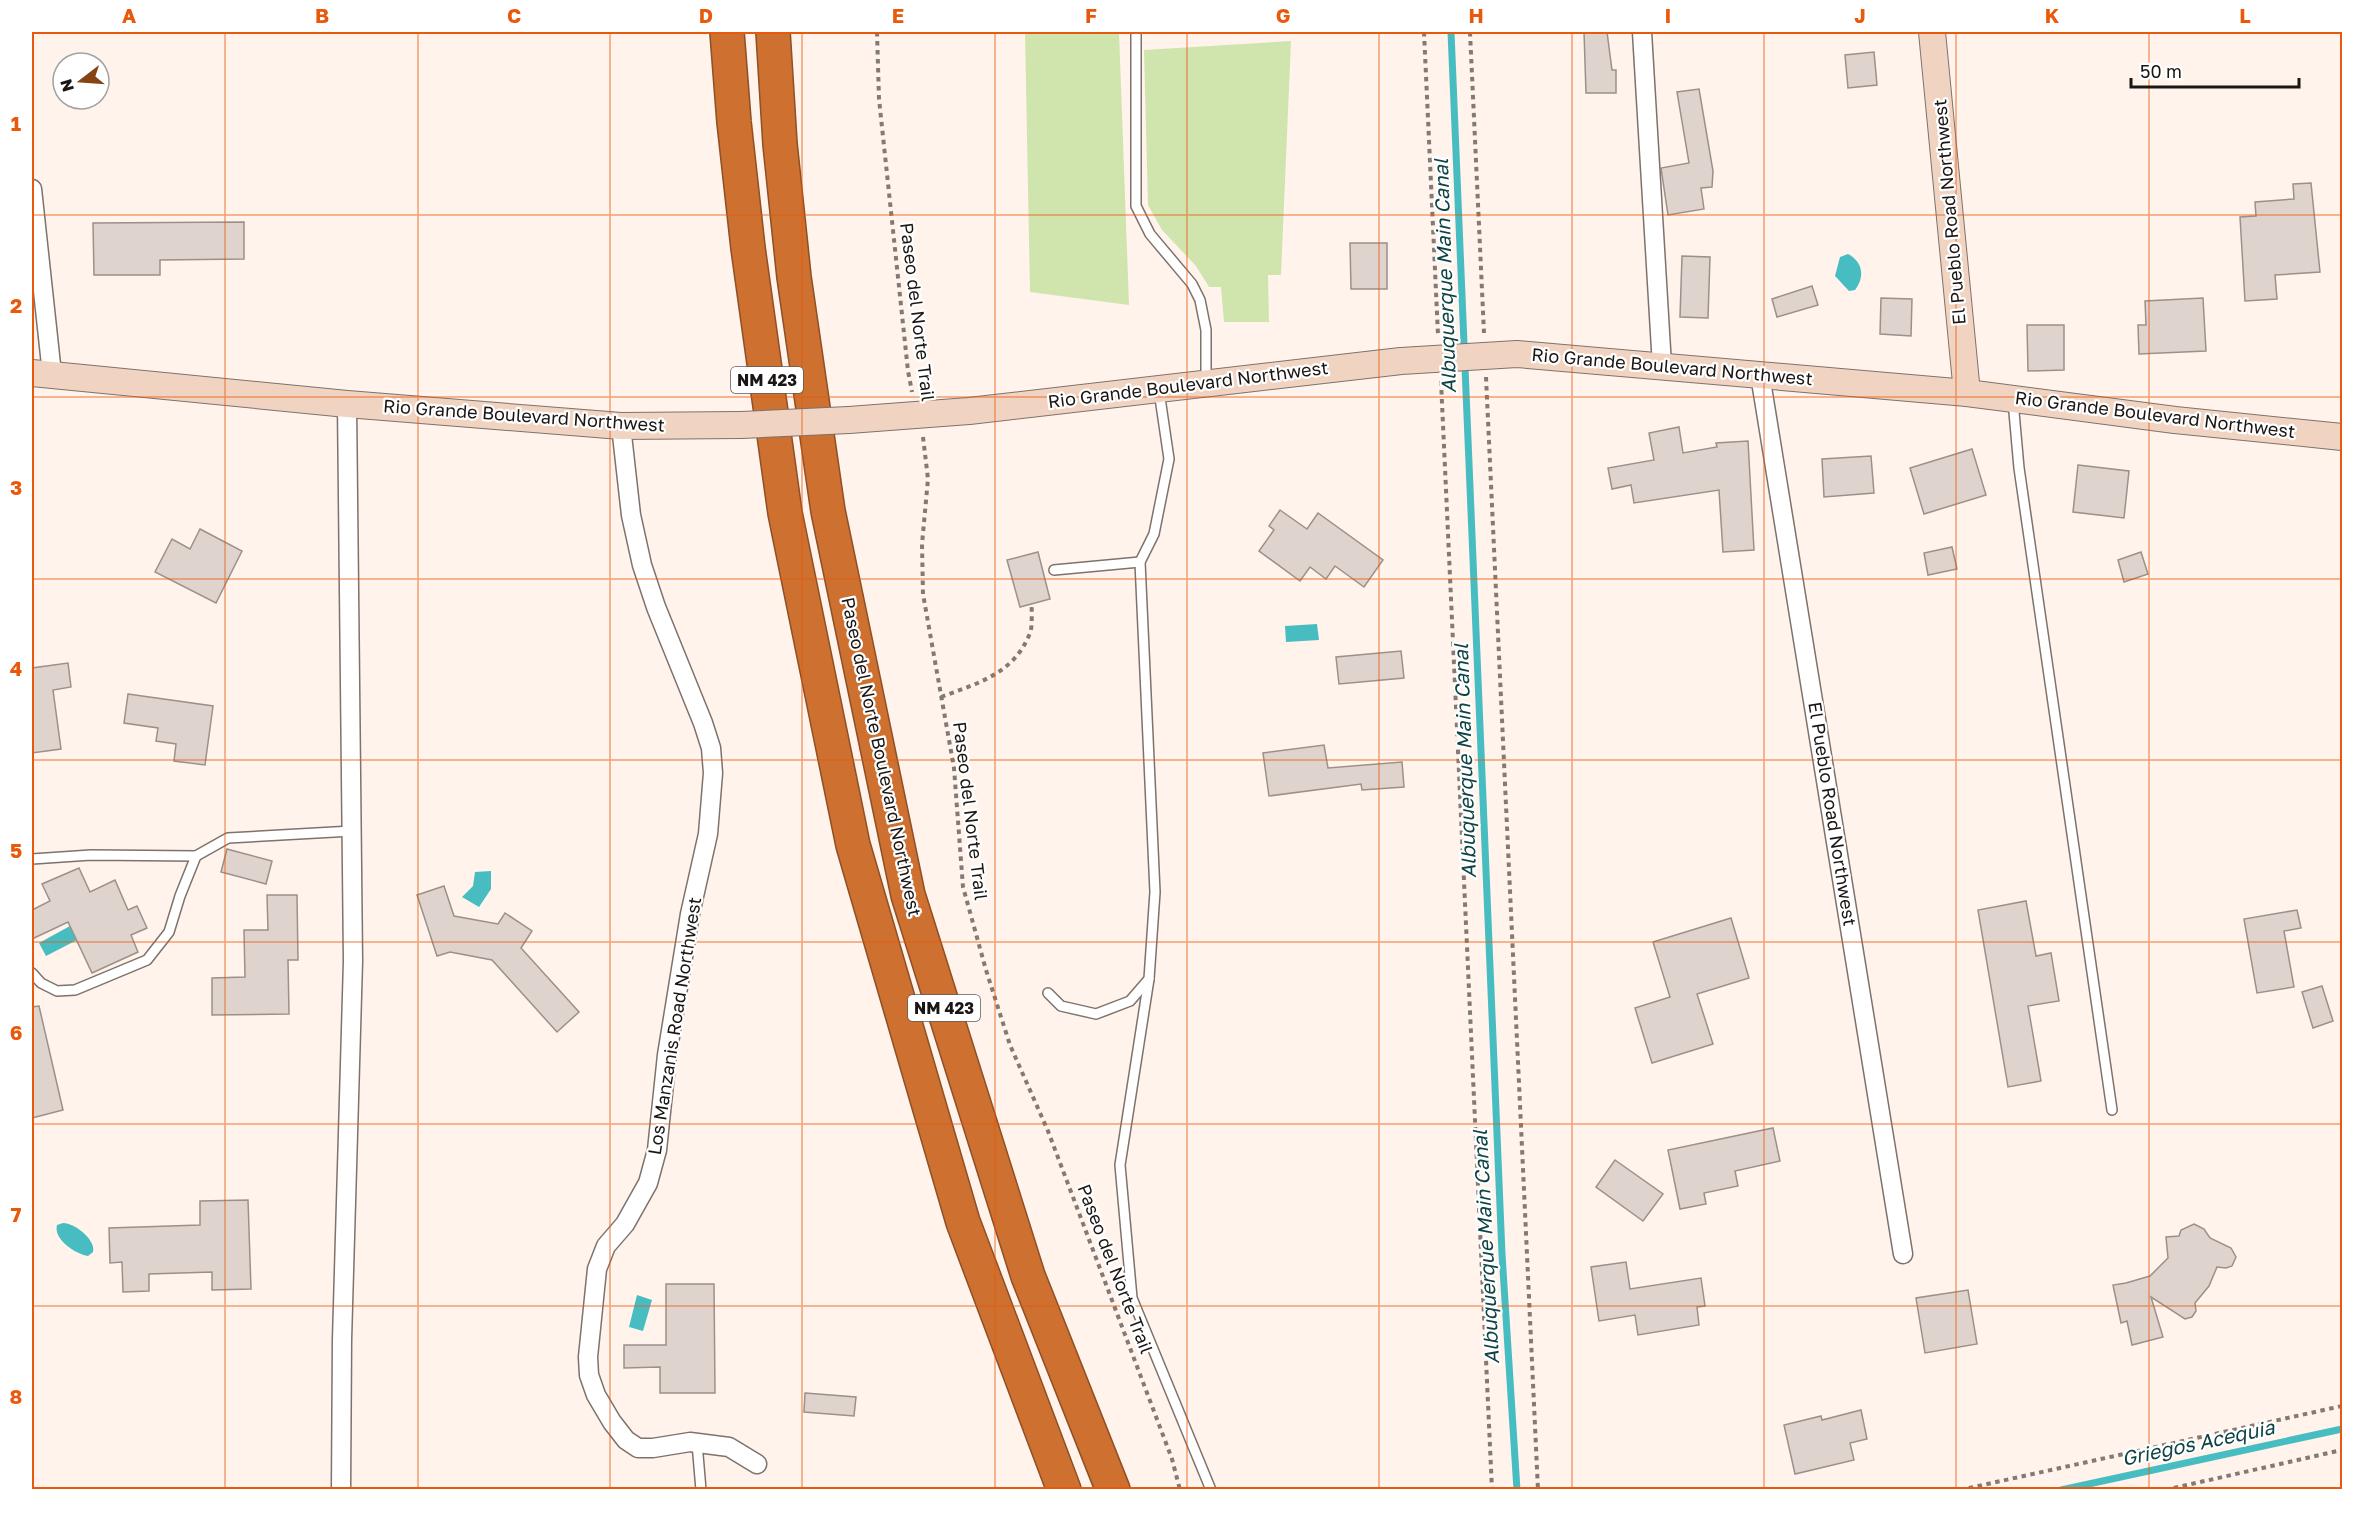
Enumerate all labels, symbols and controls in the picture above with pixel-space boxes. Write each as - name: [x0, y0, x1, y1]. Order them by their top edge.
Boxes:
- text: A: [122, 3, 136, 27]
- text: B: [315, 3, 329, 27]
- text: C: [507, 3, 521, 27]
- text: D: [699, 3, 713, 27]
- text: E: [892, 3, 904, 27]
- text: F: [1085, 3, 1097, 27]
- text: G: [1276, 3, 1290, 27]
- text: H: [1468, 3, 1484, 27]
- text: I: [1665, 3, 1671, 27]
- text: J: [1854, 3, 1866, 27]
- text: K: [2045, 3, 2060, 27]
- text: L: [2239, 3, 2251, 27]
- north arrow: [51, 51, 111, 111]
- scale bar: [2131, 51, 2299, 89]
- text: 50 m: [2140, 60, 2182, 82]
- text: N: [55, 77, 78, 94]
- street label: El Pueblo Road Northwest: [1928, 98, 1970, 326]
- text: 1: [11, 111, 21, 135]
- water label: Albuquerque Main Canal: [1428, 158, 1460, 394]
- street label: Paseo del Norte Trail: [896, 221, 940, 403]
- text: 2: [10, 293, 22, 317]
- street label: Rio Grande Boulevard Northwest: [1531, 343, 1814, 389]
- street label: Rio Grande Boulevard Northwest: [1046, 356, 1329, 412]
- road number: NM 423: [731, 367, 803, 393]
- street label: Rio Grande Boulevard Northwest: [2014, 386, 2297, 442]
- street label: Rio Grande Boulevard Northwest: [383, 394, 666, 436]
- text: 3: [10, 475, 22, 499]
- street label: Paseo del Norte Boulevard Northwest: [837, 595, 927, 918]
- water label: Albuquerque Main Canal: [1448, 643, 1480, 879]
- text: 4: [10, 656, 22, 680]
- street label: El Pueblo Road Northwest: [1804, 700, 1862, 927]
- street label: Paseo del Norte Trail: [949, 720, 993, 902]
- text: 5: [10, 838, 22, 862]
- street label: Los Manzanis Road Northwest: [643, 895, 705, 1156]
- road number: NM 423: [908, 995, 980, 1021]
- text: 6: [10, 1020, 22, 1044]
- water label: Albuquerque Main Canal: [1467, 1129, 1503, 1365]
- street label: Paseo del Norte Trail: [1073, 1181, 1159, 1357]
- text: 7: [11, 1202, 22, 1226]
- text: 8: [10, 1384, 22, 1408]
- water label: Griegos Acequia: [2119, 1414, 2277, 1471]

